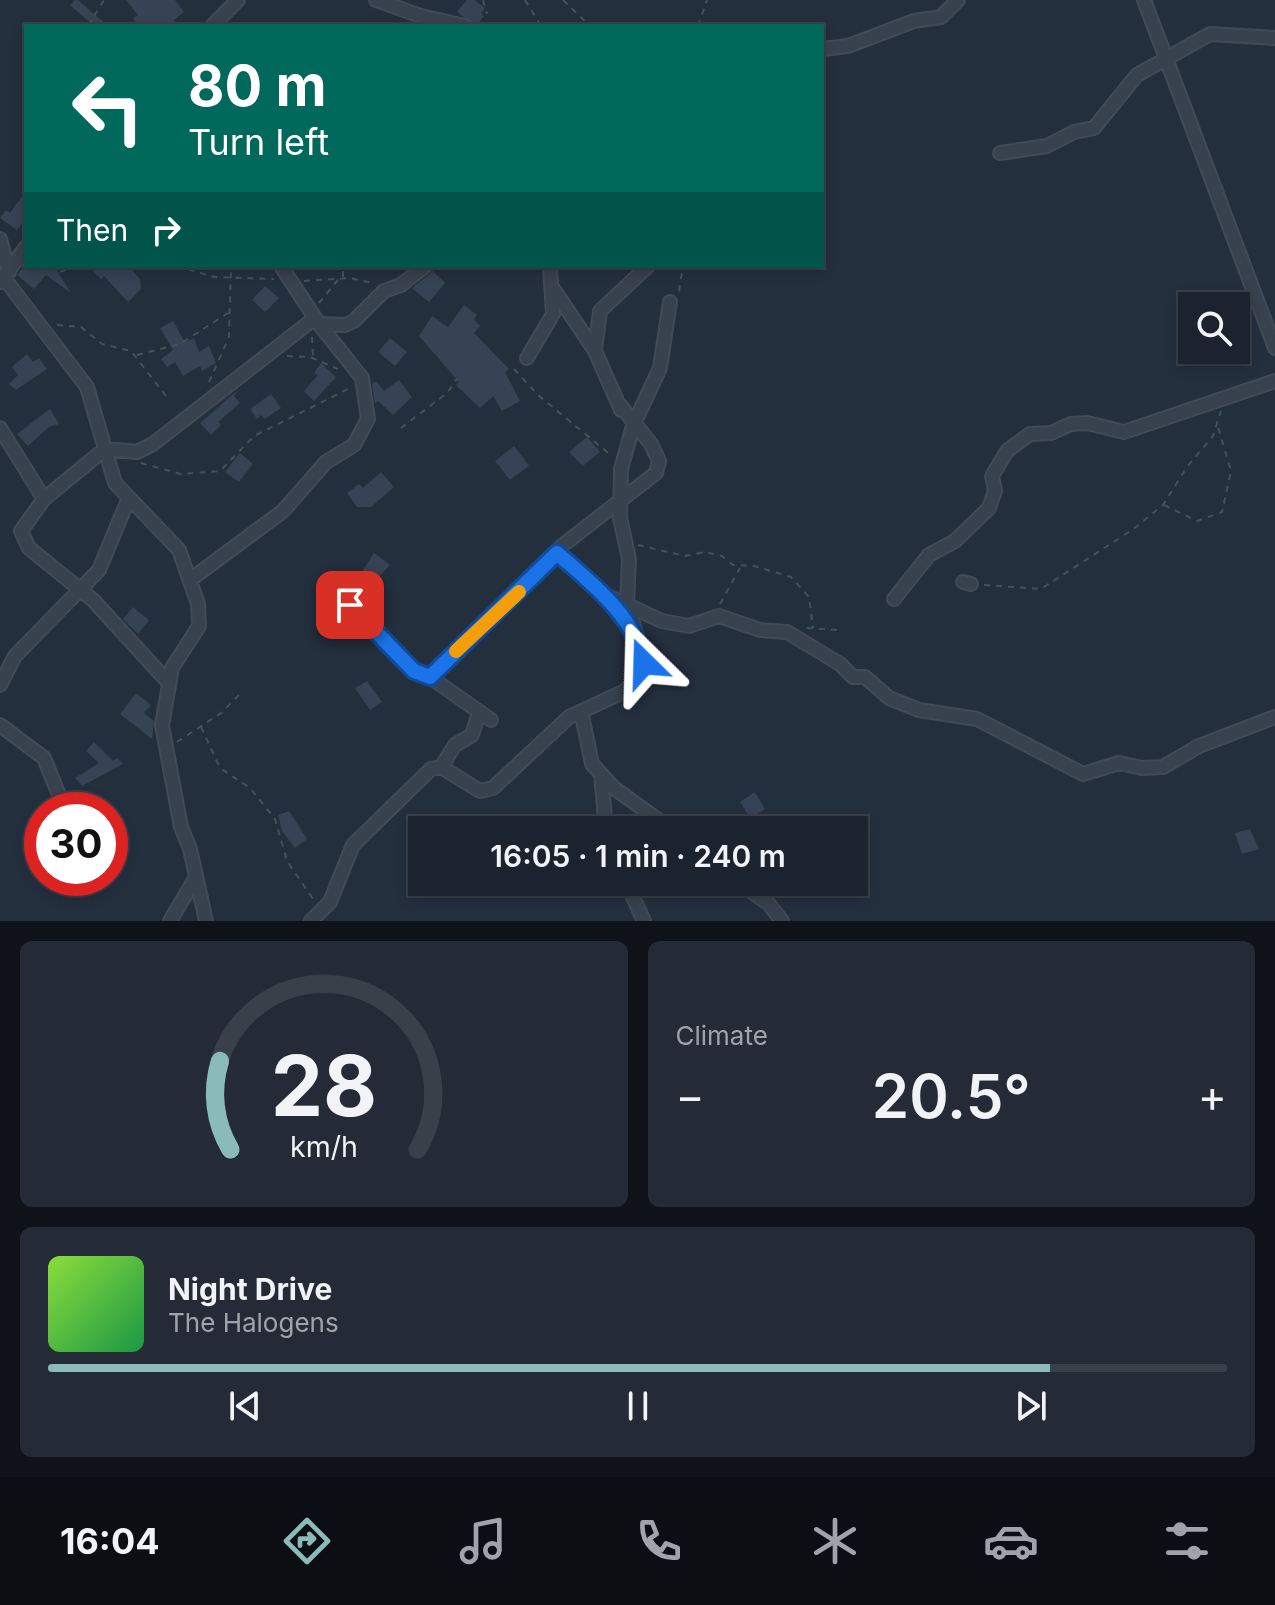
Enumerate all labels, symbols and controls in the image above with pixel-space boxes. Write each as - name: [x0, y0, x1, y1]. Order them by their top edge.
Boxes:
- text: 80 m: [188, 52, 327, 120]
- icon: left: [56, 56, 160, 160]
- text: Turn left: [188, 120, 329, 164]
- icon: right: [144, 208, 188, 252]
- text: Then: [56, 212, 128, 248]
- map controls: [1178, 292, 1250, 364]
- button: search: [1178, 292, 1250, 364]
- pin: [316, 571, 384, 639]
- icon: arrive: [328, 583, 372, 627]
- position arrow: [602, 621, 686, 705]
- speed limit sign: 30: [24, 792, 128, 896]
- text: 16:05 · 1 min · 240 m: [490, 838, 786, 874]
- text: Climate: [676, 1020, 768, 1051]
- text: 28: [270, 1035, 377, 1136]
- text: 20.5°: [872, 1060, 1031, 1132]
- text: −: [676, 1069, 705, 1123]
- text: +: [1198, 1069, 1227, 1123]
- text: km/h: [290, 1129, 358, 1164]
- text: Night Drive: [168, 1271, 332, 1307]
- text: The Halogens: [168, 1307, 339, 1338]
- icon: previous: [223, 1384, 267, 1428]
- icon: pause: [616, 1384, 660, 1428]
- icon: next: [1009, 1384, 1053, 1428]
- icon: directions: [279, 1513, 335, 1569]
- icon: music: [455, 1513, 511, 1569]
- icon: phone: [631, 1513, 687, 1569]
- icon: climate: [807, 1513, 863, 1569]
- icon: car: [983, 1513, 1039, 1569]
- icon: filters: [1159, 1513, 1215, 1569]
- text: 16:04: [60, 1519, 160, 1563]

